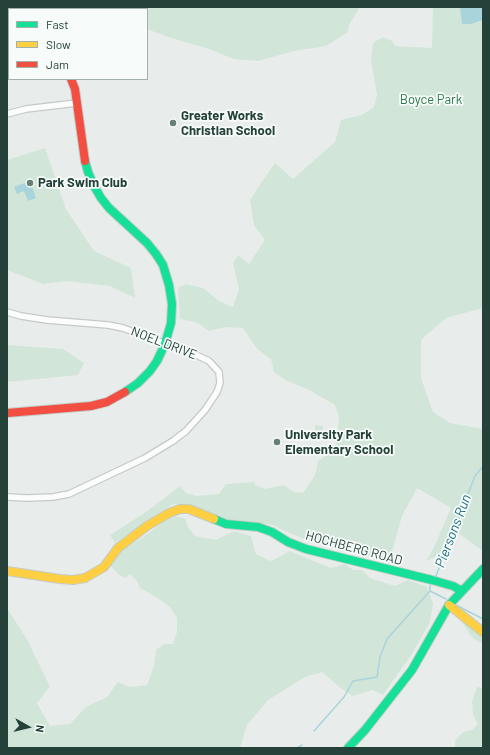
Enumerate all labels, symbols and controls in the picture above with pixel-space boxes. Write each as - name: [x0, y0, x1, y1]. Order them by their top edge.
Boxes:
- legend: [8, 8, 148, 80]
- text: Fast: [46, 17, 69, 31]
- text: Slow: [46, 37, 71, 51]
- text: Jam: [46, 57, 69, 71]
- park label: Boyce Park: [400, 92, 462, 108]
- place label: Greater Works Christian School: [181, 108, 275, 139]
- marker: Greater Works Christian School: [168, 118, 178, 128]
- place label: Park Swim Club: [38, 175, 127, 191]
- marker: Park Swim Club: [25, 178, 35, 188]
- street label: NOEL DRIVE: [129, 323, 199, 363]
- place label: University Park Elementary School: [285, 427, 393, 458]
- marker: University Park Elementary School: [272, 437, 282, 447]
- water label: Piersons Run: [431, 492, 475, 570]
- street label: HOCHBERG ROAD: [304, 528, 404, 568]
- north arrow: [8, 707, 48, 747]
- text: N: [33, 724, 47, 733]

